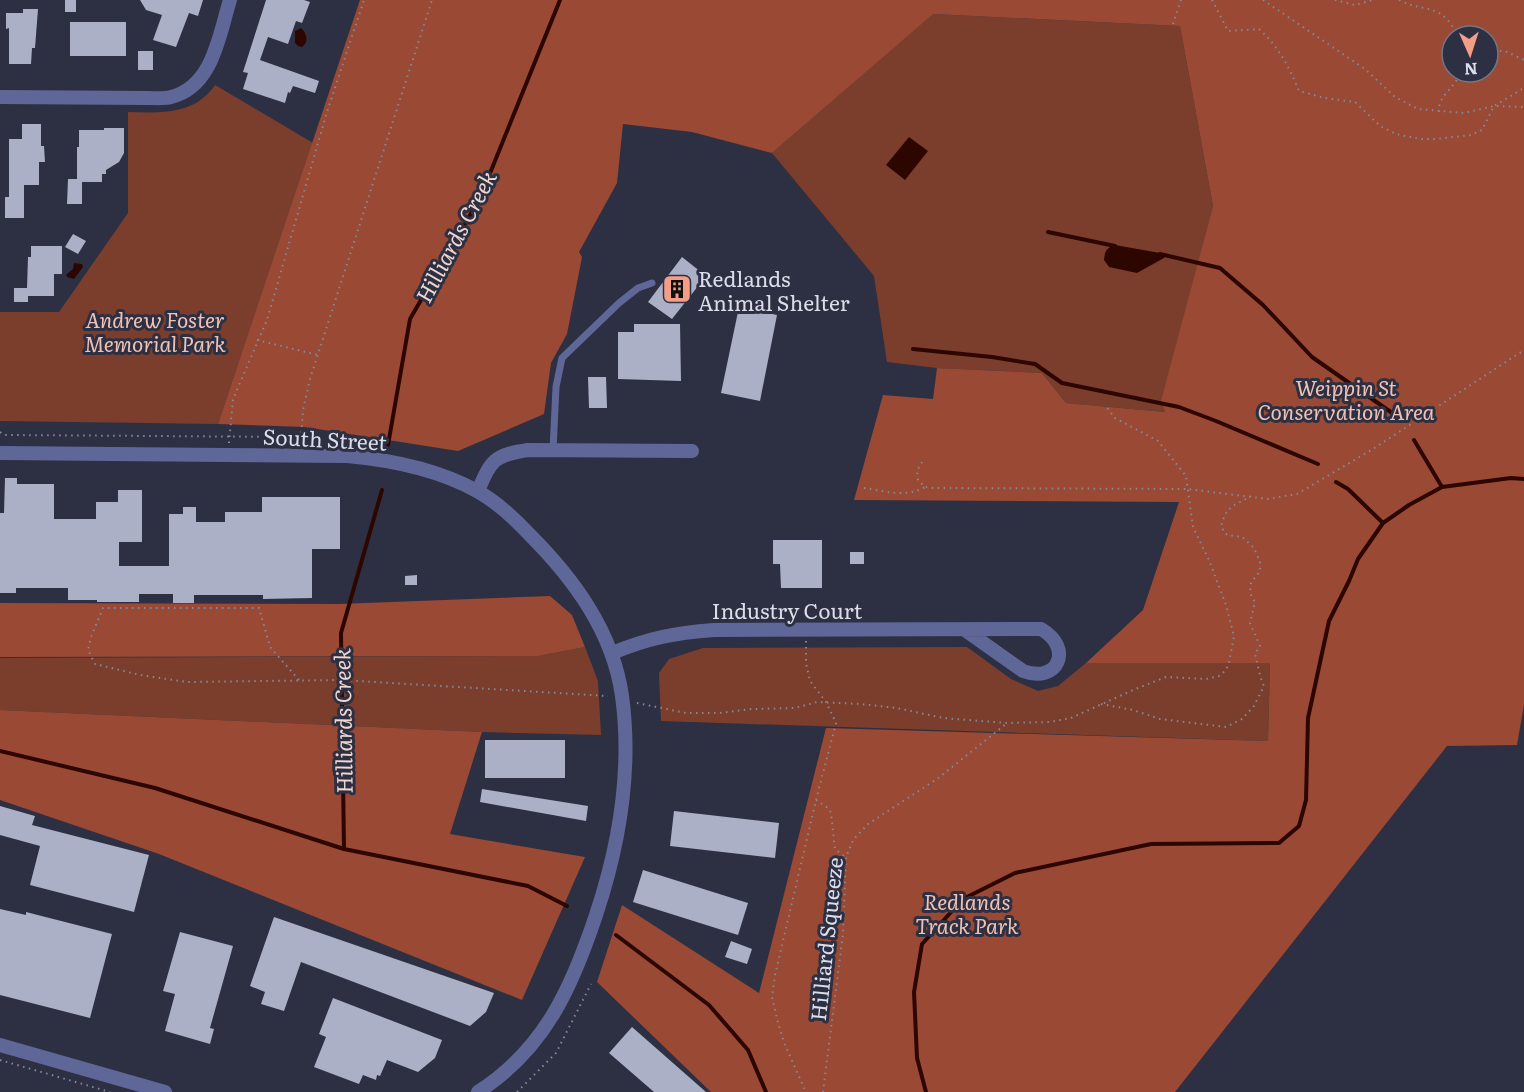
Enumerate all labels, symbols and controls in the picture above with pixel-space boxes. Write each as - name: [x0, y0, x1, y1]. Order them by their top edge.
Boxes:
- north arrow: [1440, 24, 1500, 84]
- text: N: [1463, 58, 1478, 82]
- water label: Hilliards Creek: [406, 164, 504, 308]
- place label: Redlands Animal Shelter: [698, 262, 850, 317]
- building icon: Redlands Animal Shelter: [661, 273, 693, 305]
- park label: Andrew Foster Memorial Park: [84, 303, 226, 358]
- park label: Weippin St Conservation Area: [1257, 371, 1435, 426]
- street label: South Street: [262, 419, 388, 457]
- street label: Industry Court: [712, 594, 863, 625]
- water label: Hilliards Creek: [324, 648, 360, 794]
- street label: Hilliard Squeeze: [801, 855, 849, 1022]
- park label: Redlands Track Park: [916, 885, 1019, 940]

